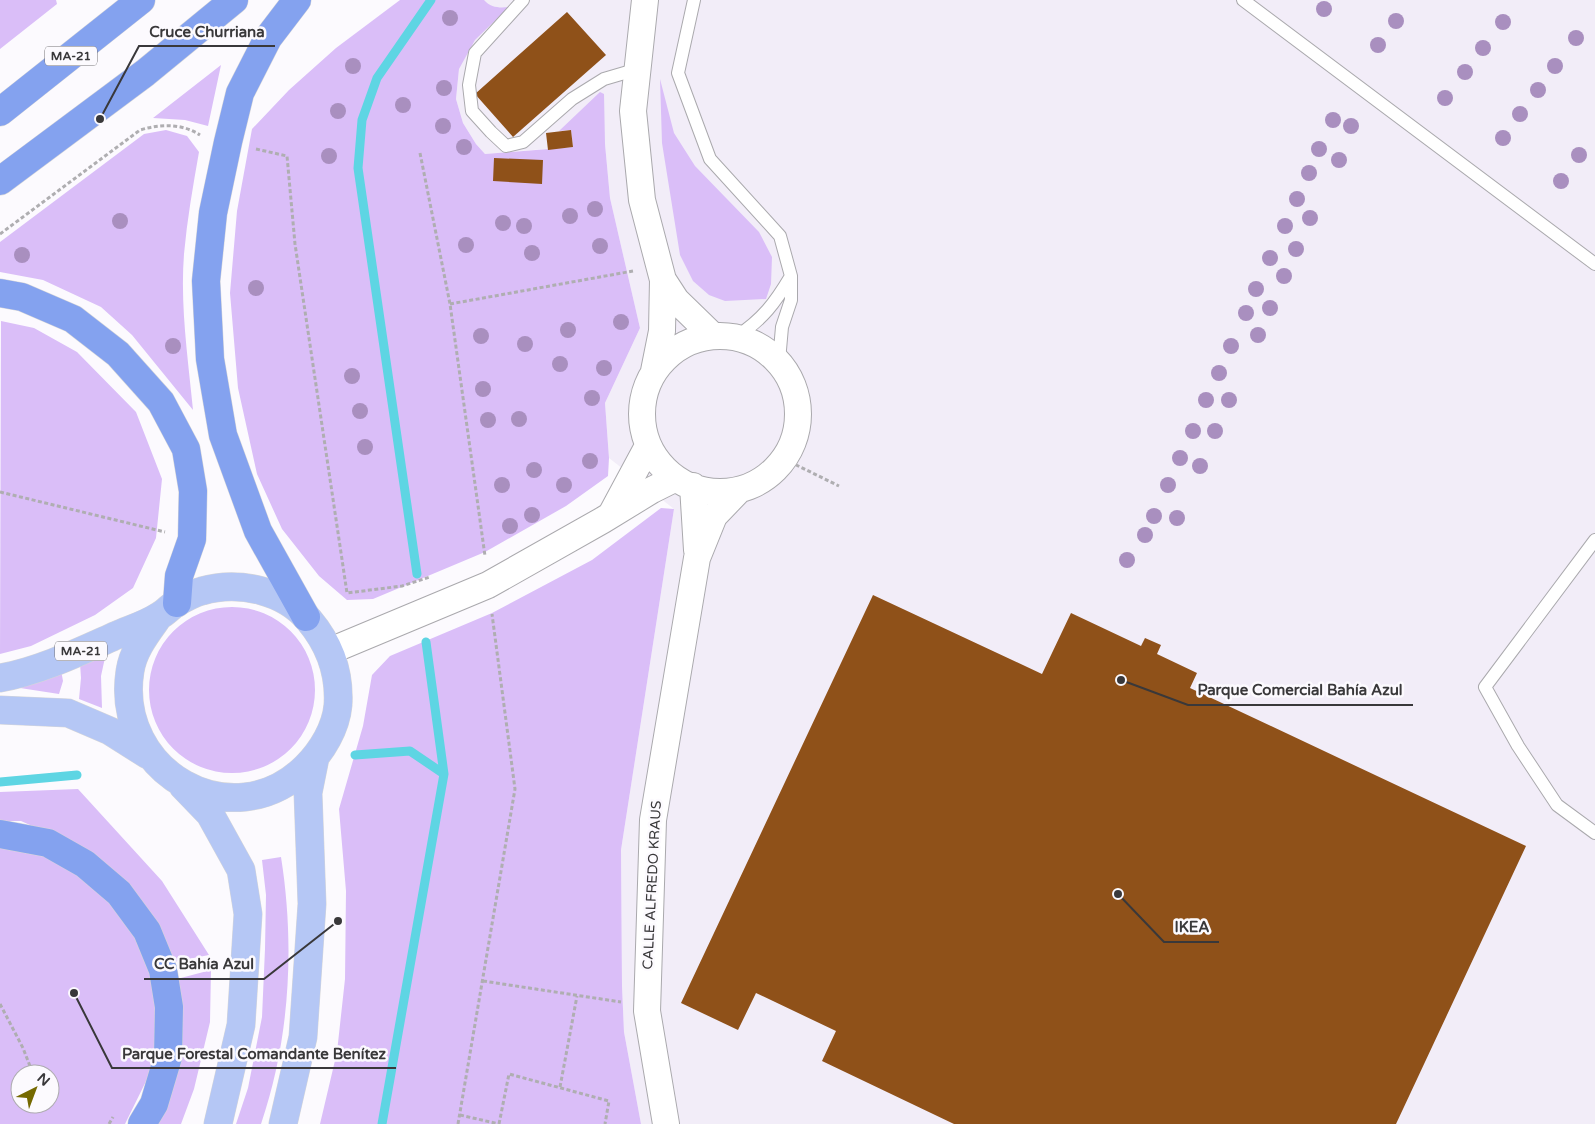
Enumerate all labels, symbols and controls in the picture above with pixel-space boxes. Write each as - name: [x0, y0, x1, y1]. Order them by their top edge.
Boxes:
- callout: Cruce Churriana: [139, 16, 275, 46]
- text: Cruce Churriana: [149, 23, 265, 41]
- road number: MA-21: [45, 46, 97, 66]
- road number: MA-21: [55, 641, 107, 660]
- callout: Parque Comercial Bahía Azul: [1188, 675, 1413, 705]
- text: Parque Comercial Bahía Azul: [1197, 681, 1403, 700]
- street label: CALLE ALFREDO KRAUS: [639, 800, 665, 970]
- callout: IKEA: [1164, 912, 1219, 942]
- text: IKEA: [1174, 918, 1210, 936]
- callout: CC Bahía Azul: [144, 949, 264, 979]
- text: CC Bahía Azul: [154, 955, 254, 973]
- callout: Parque Forestal Comandante Benítez: [112, 1038, 396, 1068]
- text: Parque Forestal Comandante Benítez: [122, 1045, 387, 1064]
- north arrow: [10, 1064, 60, 1114]
- text: N: [33, 1070, 53, 1090]

